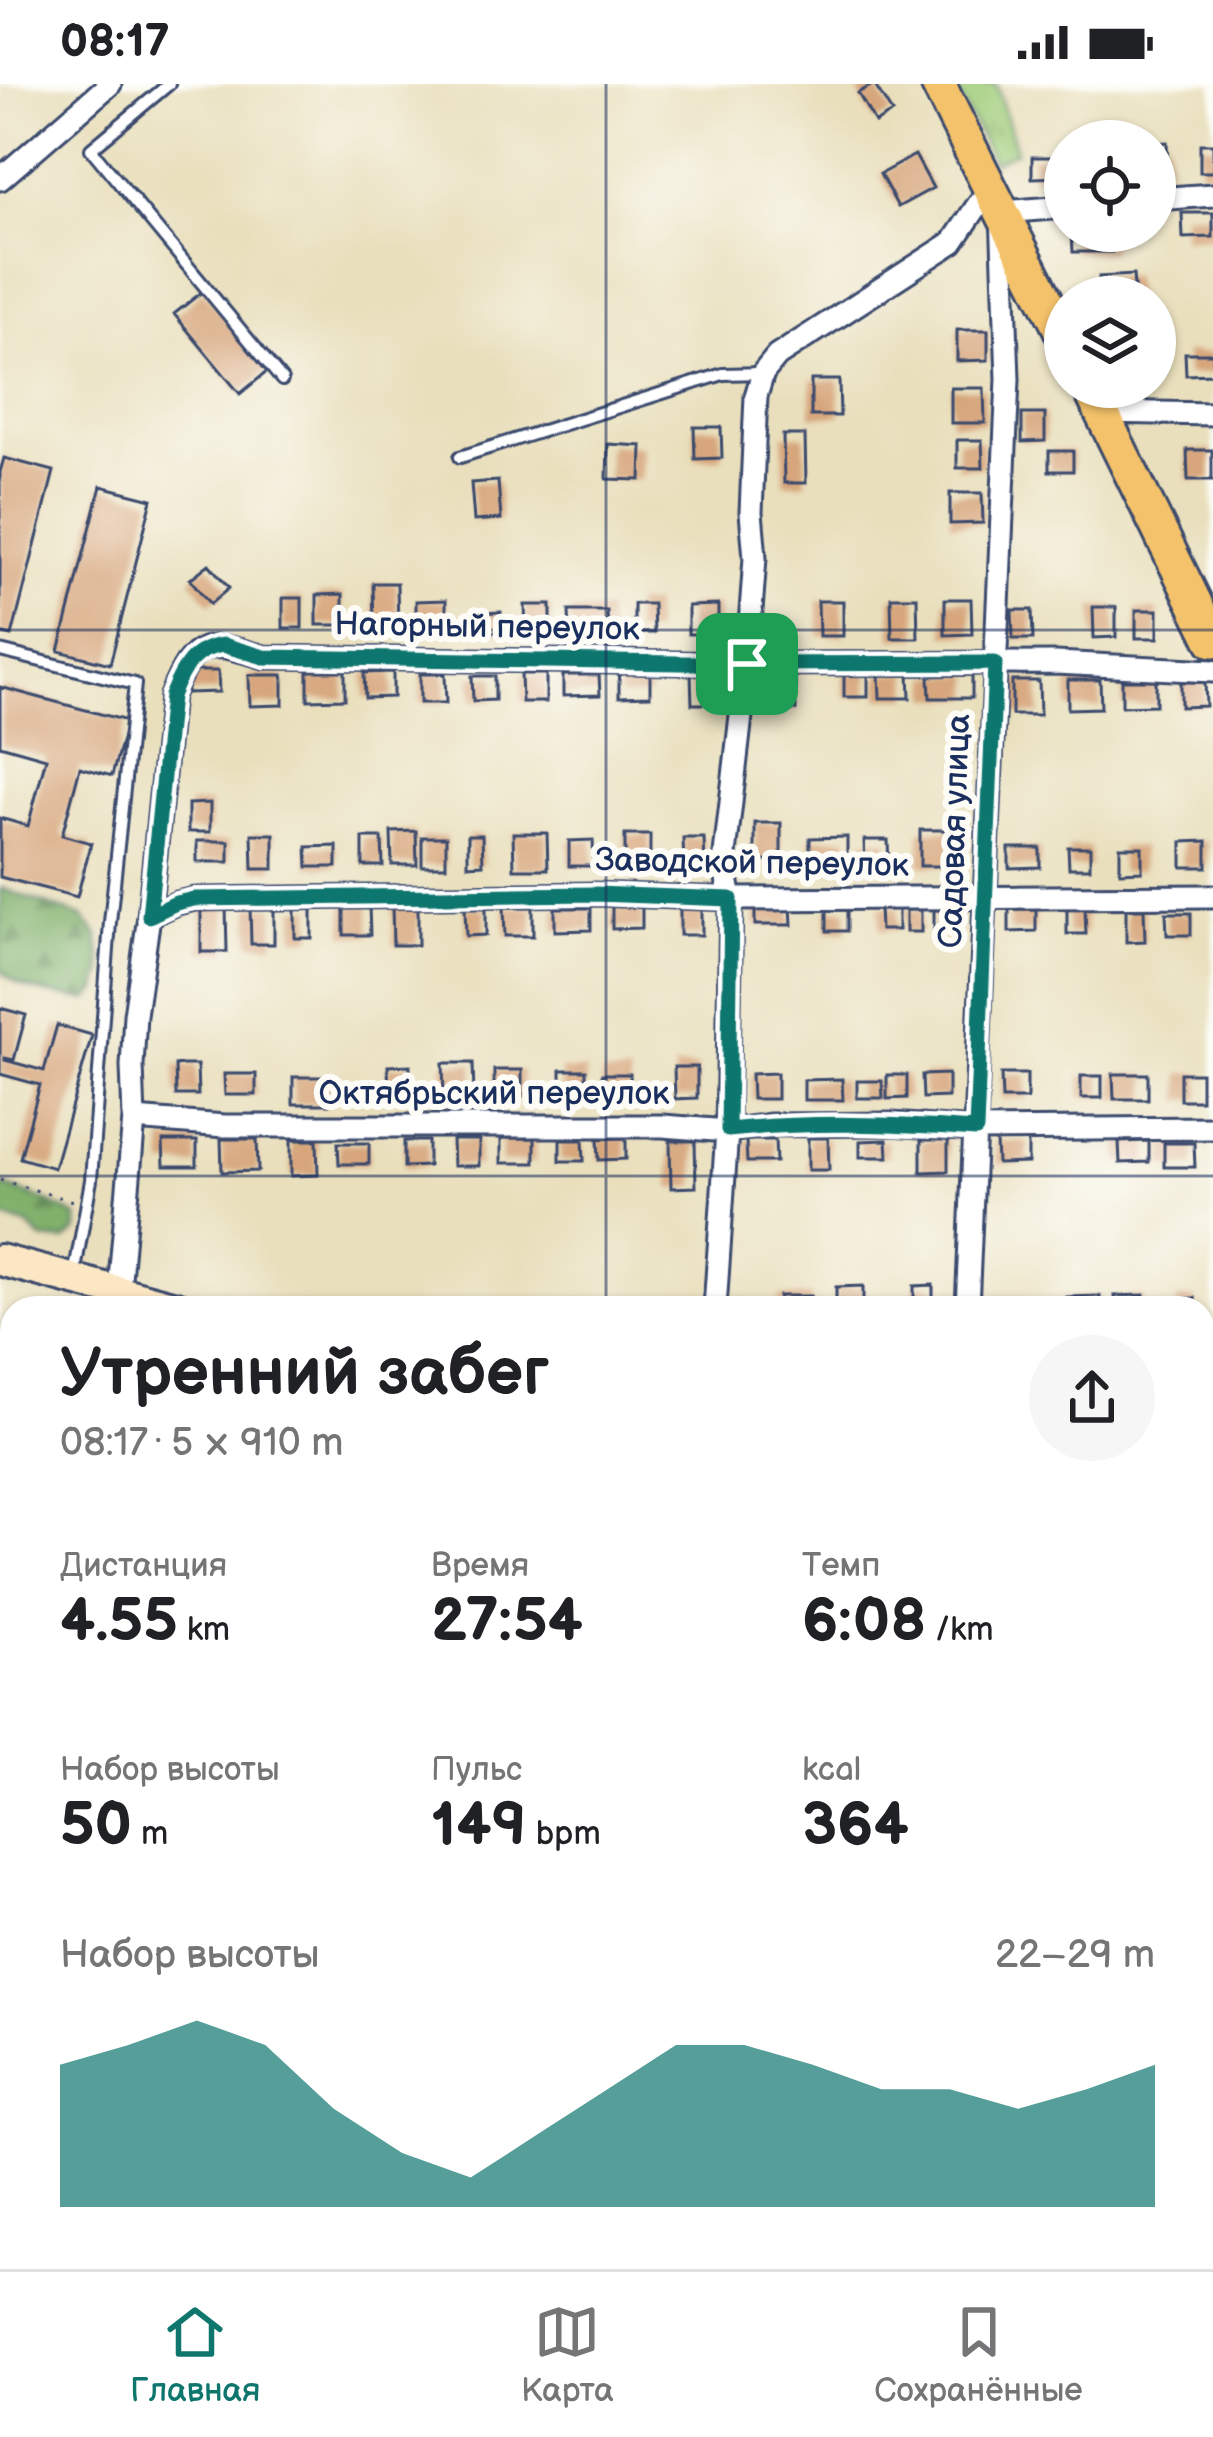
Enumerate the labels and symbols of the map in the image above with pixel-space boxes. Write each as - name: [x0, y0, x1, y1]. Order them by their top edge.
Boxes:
- street label: Нагорный переулок: [334, 604, 640, 650]
- pin: [696, 613, 798, 715]
- street label: Садовая улица: [931, 713, 979, 949]
- street label: Заводской переулок: [595, 840, 910, 886]
- street label: Октябрьский переулок: [318, 1074, 670, 1114]

